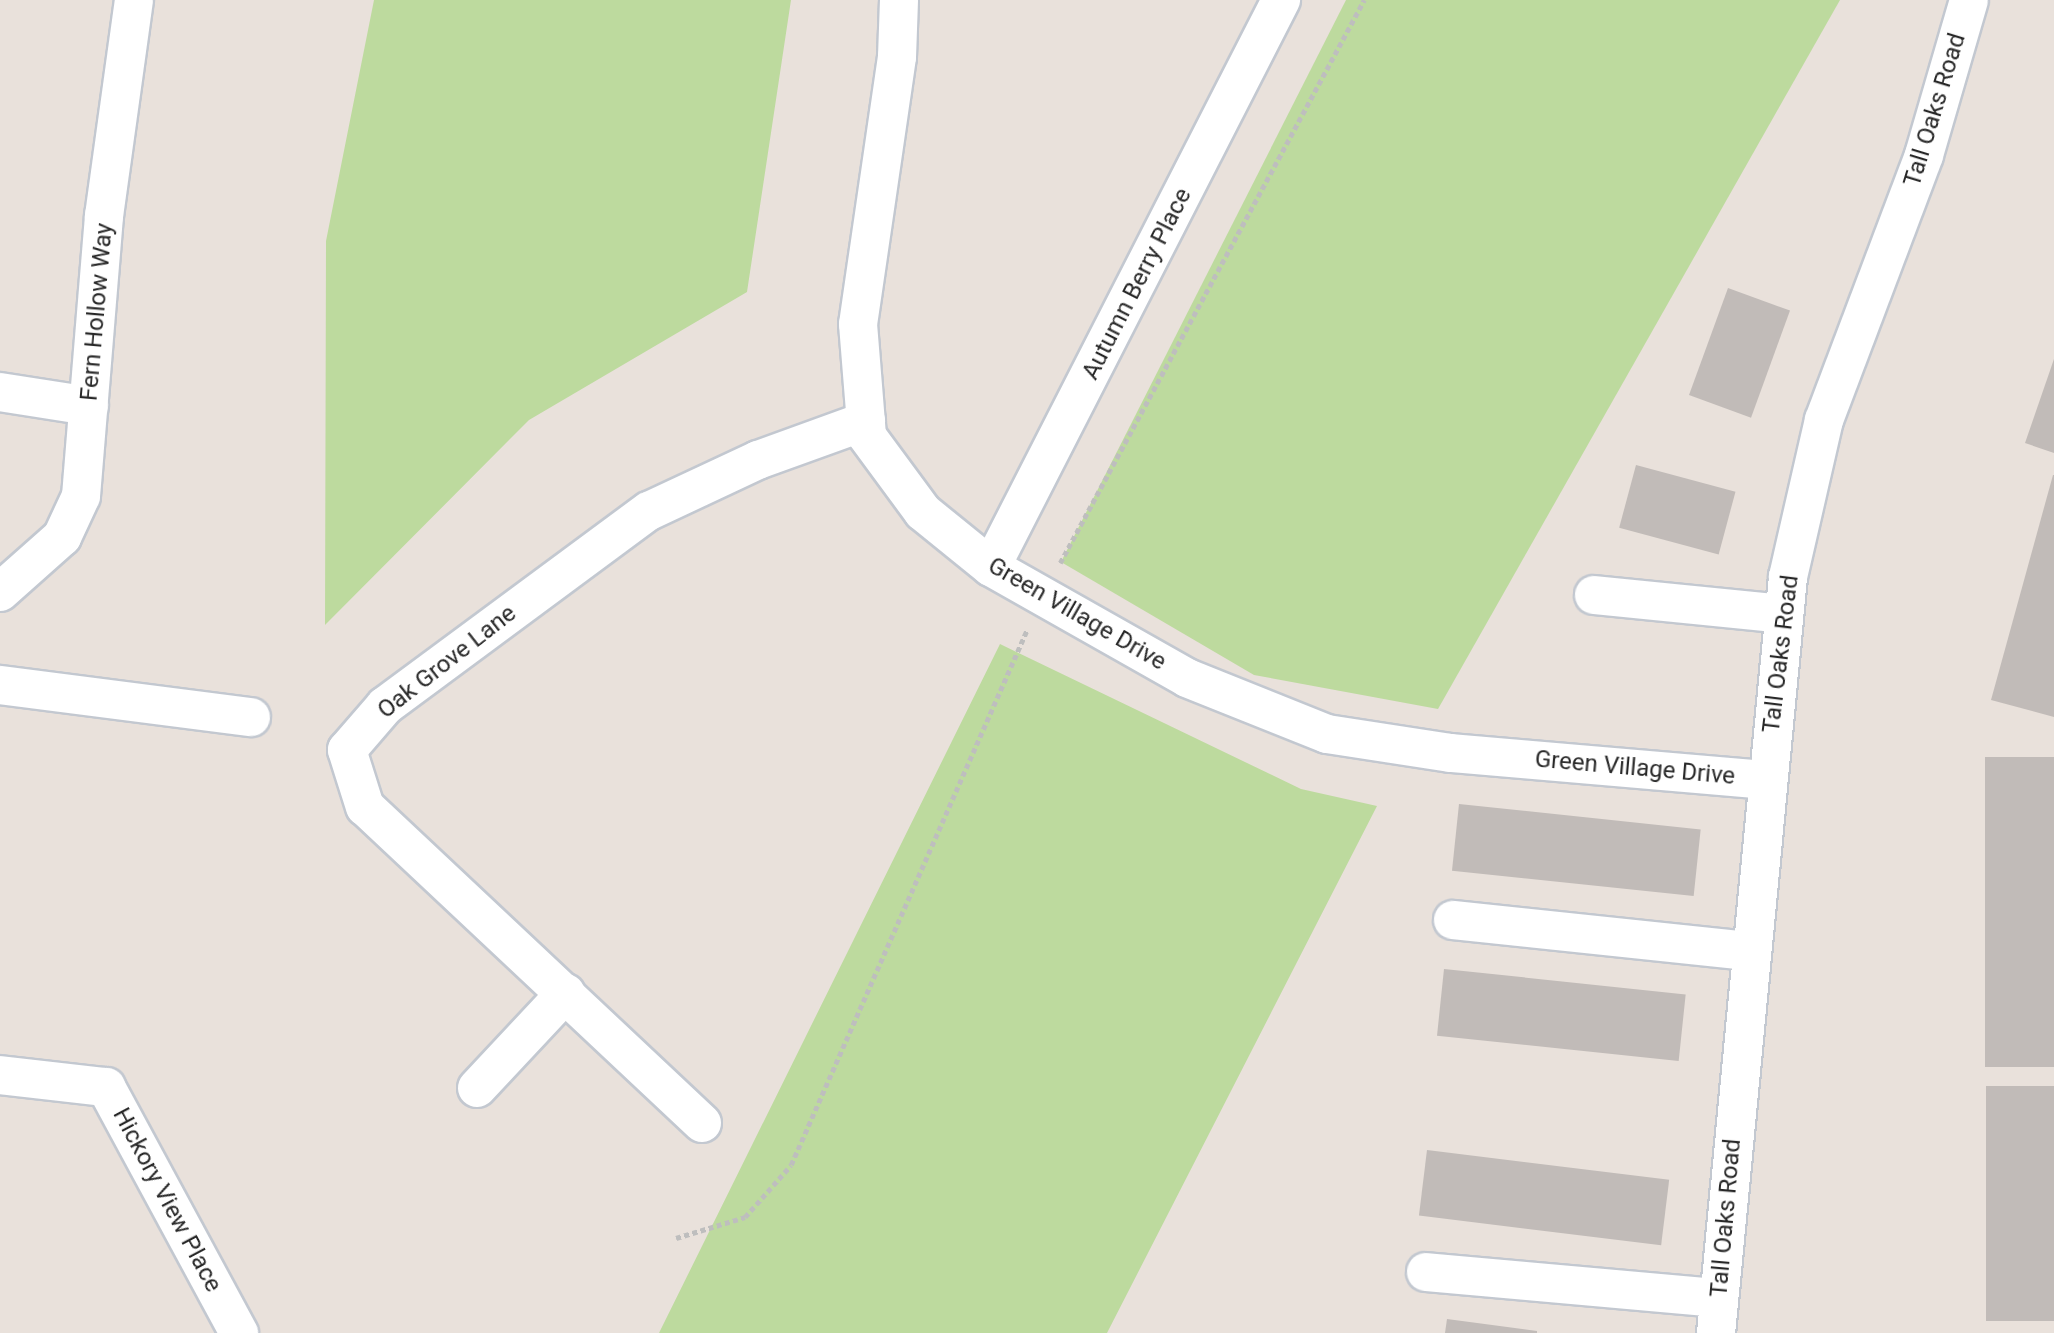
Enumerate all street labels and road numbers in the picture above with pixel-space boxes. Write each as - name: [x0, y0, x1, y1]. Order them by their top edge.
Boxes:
- street label: Tall Oaks Road: [1898, 30, 1972, 190]
- street label: Autumn Berry Place: [1076, 184, 1198, 384]
- street label: Fern Hollow Way: [75, 222, 119, 402]
- street label: Green Village Drive: [983, 551, 1171, 677]
- street label: Tall Oaks Road: [1757, 573, 1805, 735]
- street label: Oak Grove Lane: [372, 599, 522, 725]
- street label: Green Village Drive: [1534, 745, 1736, 791]
- street label: Hickory View Place: [106, 1103, 228, 1297]
- street label: Tall Oaks Road: [1705, 1138, 1747, 1298]

